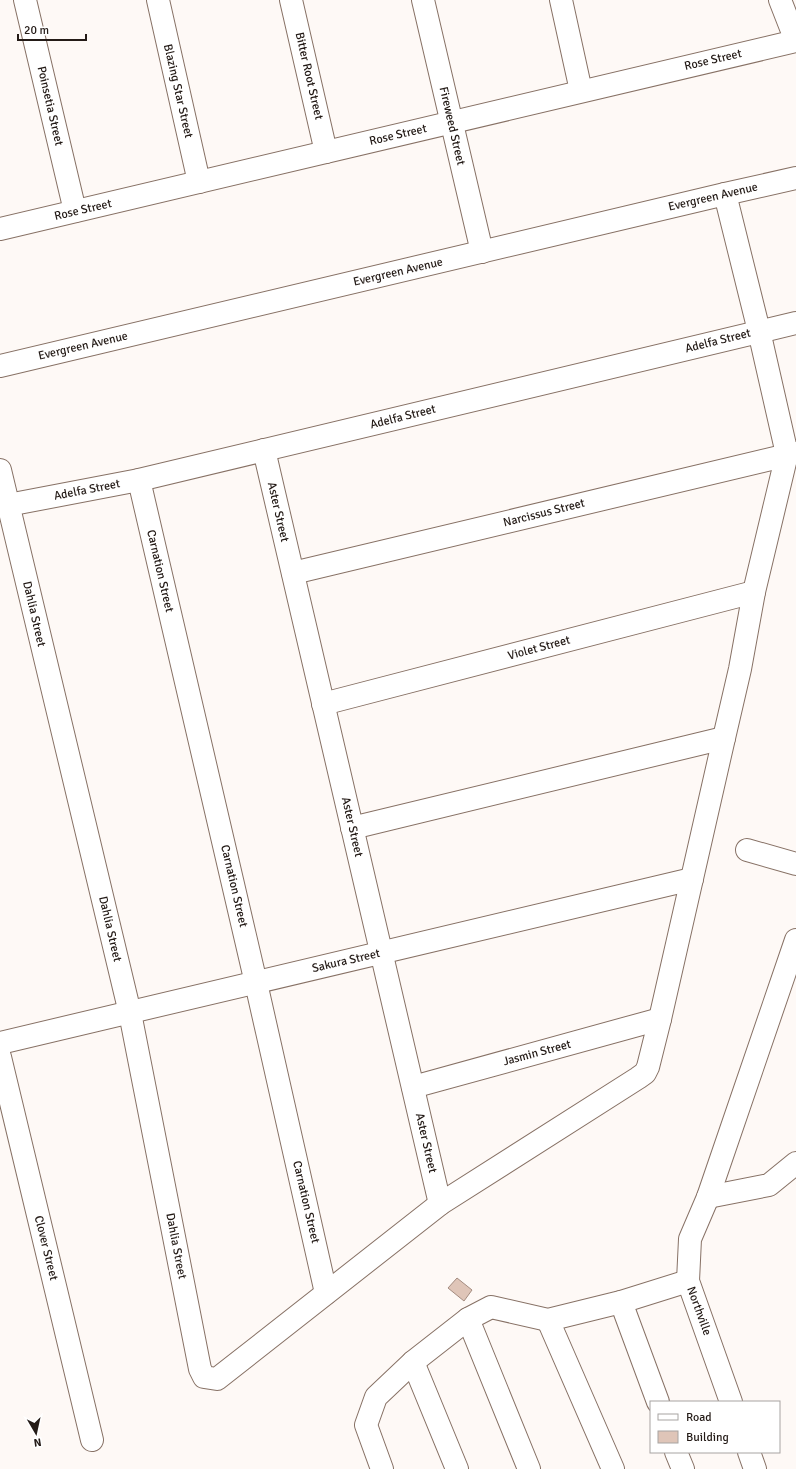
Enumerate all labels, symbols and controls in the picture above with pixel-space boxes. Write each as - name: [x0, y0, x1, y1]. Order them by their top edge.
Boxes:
- scale bar: [18, 16, 86, 42]
- text: 20 m: [24, 23, 49, 38]
- street label: Bitter Root Street: [292, 31, 326, 121]
- street label: Blazing Star Street: [160, 42, 196, 140]
- street label: Rose Street: [683, 46, 743, 74]
- street label: Poinsetia Street: [34, 65, 66, 147]
- street label: Fireweed Street: [436, 85, 468, 167]
- street label: Rose Street: [368, 121, 428, 149]
- street label: Evergreen Avenue: [667, 179, 759, 215]
- street label: Rose Street: [53, 196, 113, 224]
- street label: Evergreen Avenue: [352, 254, 444, 290]
- street label: Adelfa Street: [684, 326, 752, 356]
- street label: Evergreen Avenue: [37, 328, 129, 364]
- street label: Adelfa Street: [369, 402, 437, 432]
- street label: Adelfa Street: [53, 476, 121, 504]
- street label: Aster Street: [264, 481, 292, 543]
- street label: Narcissus Street: [502, 496, 586, 530]
- street label: Carnation Street: [143, 528, 177, 614]
- street label: Dahlia Street: [19, 580, 49, 648]
- street label: Violet Street: [506, 632, 572, 664]
- street label: Aster Street: [338, 796, 366, 858]
- street label: Carnation Street: [217, 843, 251, 929]
- street label: Dahlia Street: [95, 895, 125, 963]
- street label: Sakura Street: [310, 946, 382, 976]
- street label: Jasmin Street: [501, 1037, 573, 1069]
- street label: Aster Street: [412, 1112, 440, 1174]
- street label: Carnation Street: [289, 1159, 323, 1245]
- street label: Dahlia Street: [162, 1212, 190, 1280]
- street label: Clover Street: [31, 1214, 61, 1282]
- street label: Northville: [683, 1284, 715, 1338]
- legend: [650, 1401, 780, 1453]
- text: Road: [686, 1410, 712, 1425]
- north arrow: [16, 1413, 56, 1453]
- text: Building: [686, 1430, 729, 1445]
- text: N: [33, 1435, 42, 1449]

